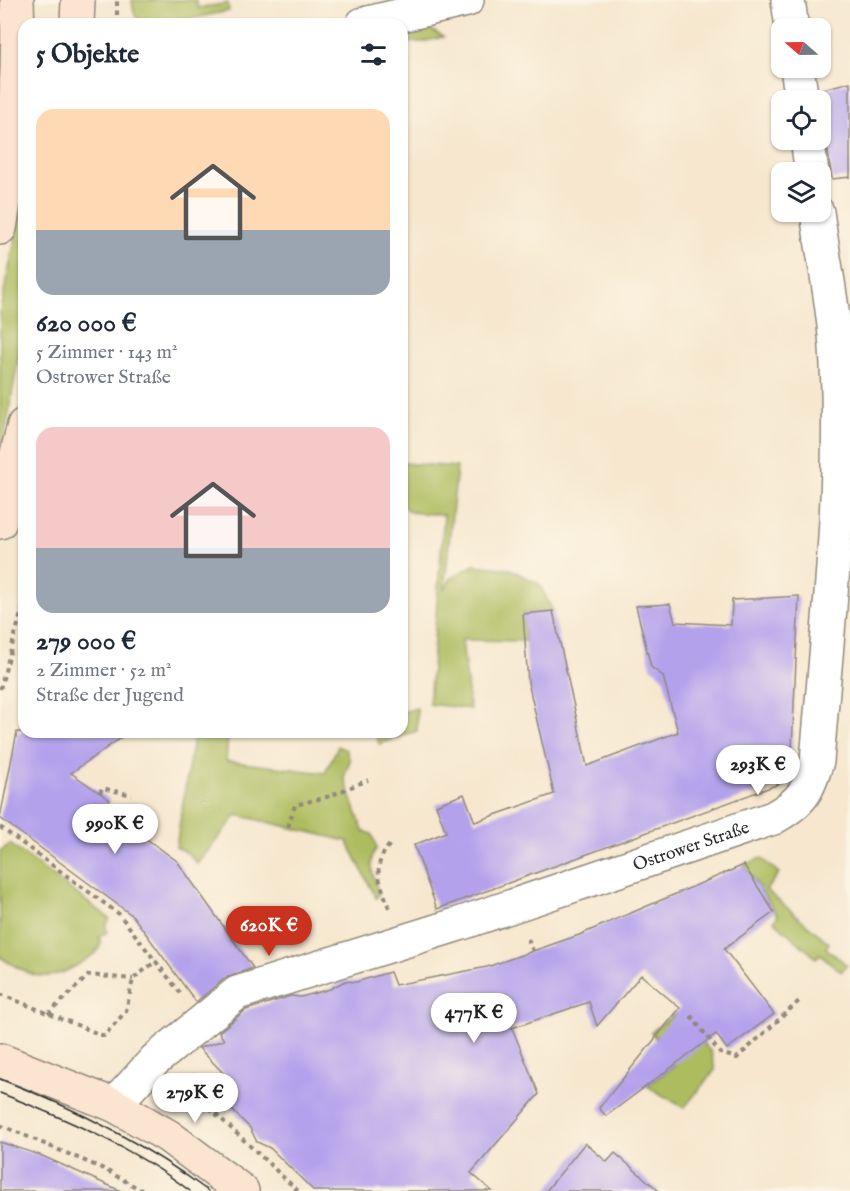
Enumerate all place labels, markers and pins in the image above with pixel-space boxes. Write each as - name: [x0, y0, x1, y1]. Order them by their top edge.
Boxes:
- pin: 293K €: [709, 745, 807, 796]
- pin: 990K €: [66, 804, 164, 855]
- pin: 620K €: [220, 906, 318, 957]
- pin: 477K €: [425, 993, 523, 1044]
- pin: 279K €: [146, 1073, 244, 1124]

